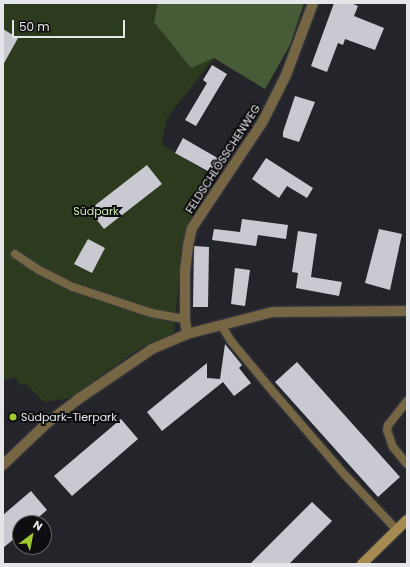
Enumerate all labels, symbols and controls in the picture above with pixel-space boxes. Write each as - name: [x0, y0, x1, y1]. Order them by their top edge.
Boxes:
- scale bar: [14, 12, 127, 38]
- text: 50 m: [19, 18, 50, 35]
- street label: FELDSCHLÖSSCHENWEG: [183, 102, 263, 216]
- park label: Südpark: [73, 204, 119, 218]
- place label: Südpark-Tierpark: [21, 410, 117, 424]
- marker: Südpark-Tierpark: [8, 412, 18, 422]
- north arrow: [12, 515, 52, 555]
- text: N: [30, 517, 46, 535]

